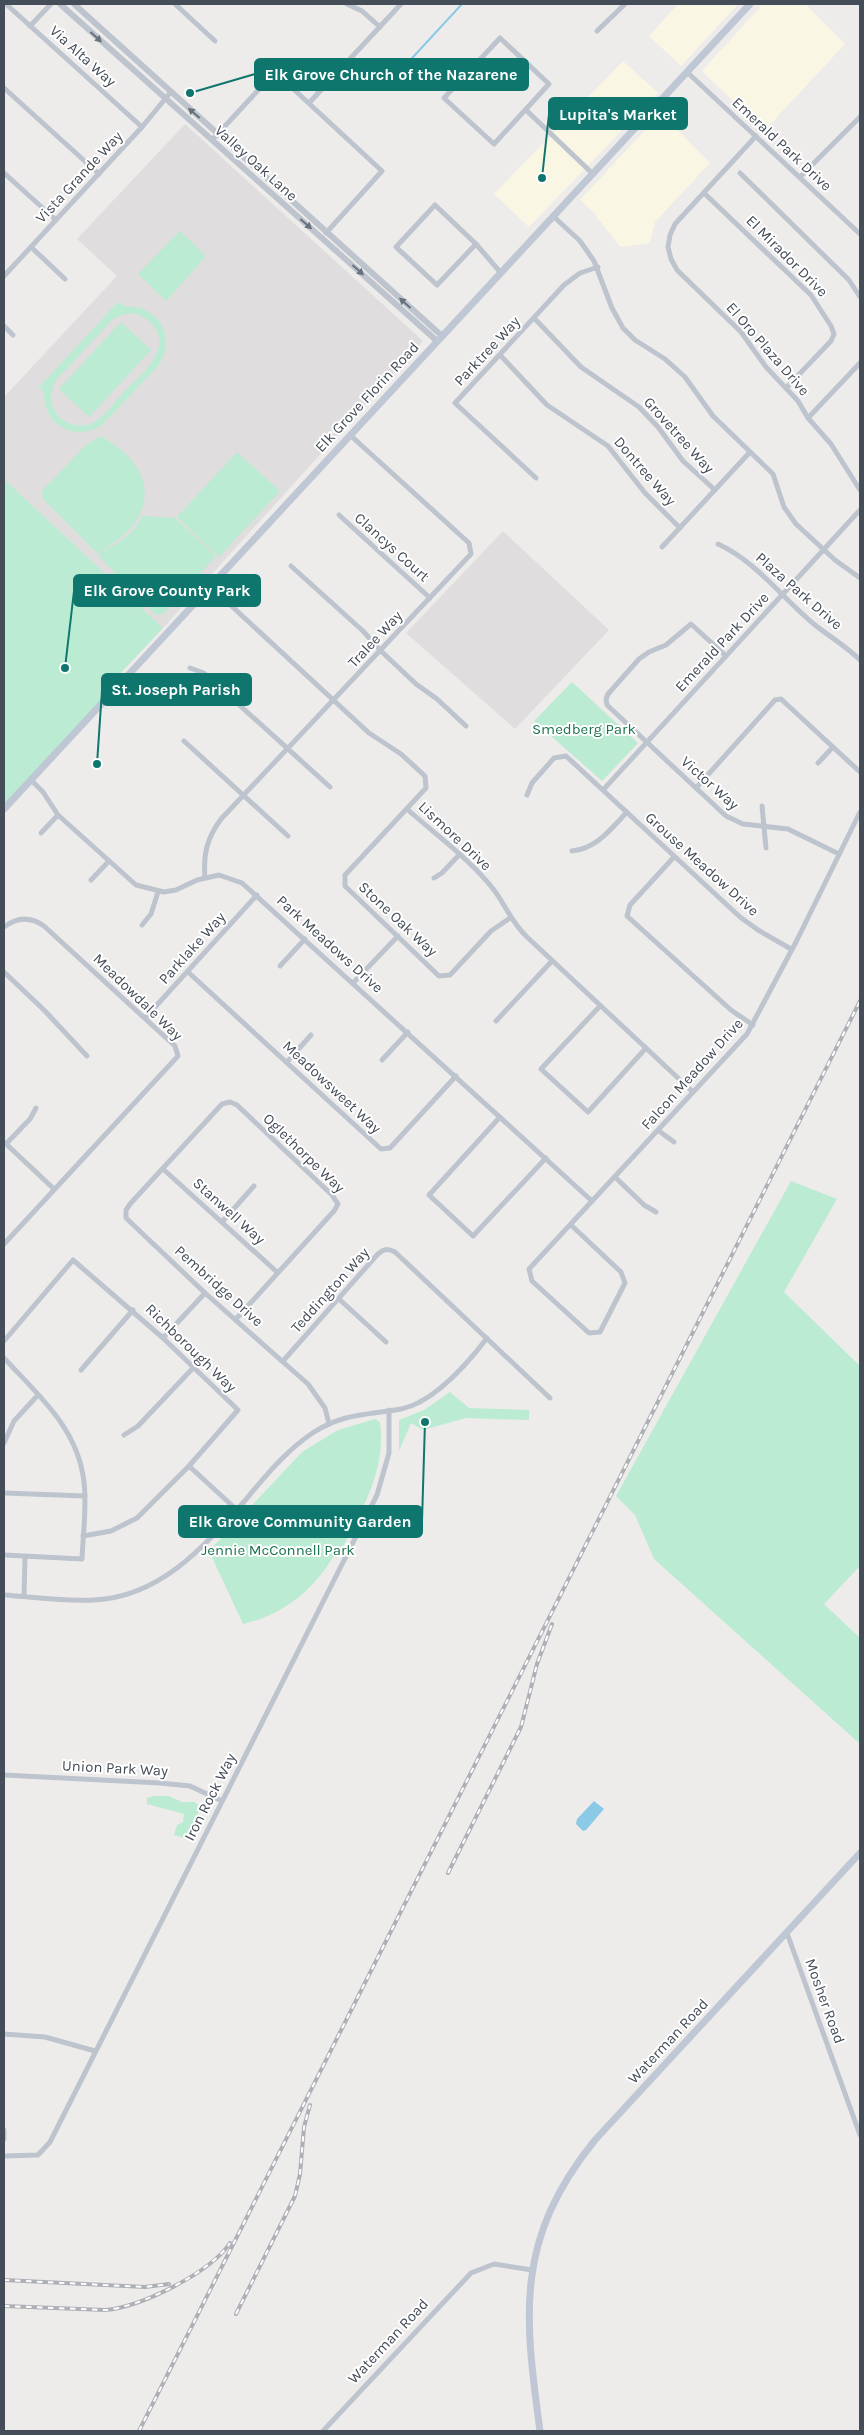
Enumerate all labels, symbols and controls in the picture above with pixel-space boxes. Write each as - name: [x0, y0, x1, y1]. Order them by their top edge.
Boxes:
- street label: Via Alta Way: [46, 21, 120, 91]
- one-way arrow: [90, 31, 102, 42]
- callout: Elk Grove Church of the Nazarene: [255, 59, 528, 90]
- text: Elk Grove Church of the Nazarene: [265, 65, 517, 84]
- street label: Emerald Park Drive: [728, 93, 836, 195]
- callout: Lupita's Market: [549, 98, 687, 129]
- text: Lupita's Market: [559, 105, 677, 124]
- one-way arrow: [188, 108, 201, 119]
- street label: Valley Oak Lane: [211, 121, 301, 205]
- street label: Vista Grande Way: [32, 127, 126, 227]
- street label: El Mirador Drive: [742, 211, 832, 301]
- one-way arrow: [299, 218, 311, 230]
- one-way arrow: [351, 265, 364, 276]
- one-way arrow: [399, 298, 412, 309]
- street label: El Oro Plaza Drive: [723, 299, 813, 399]
- street label: Parktree Way: [450, 312, 524, 390]
- street label: Elk Grove Florin Road: [311, 338, 423, 456]
- street label: Grovetree Way: [640, 393, 718, 477]
- street label: Dontree Way: [610, 433, 680, 509]
- street label: Clancys Court: [351, 509, 433, 586]
- street label: Plaza Park Drive: [752, 549, 846, 633]
- callout: Elk Grove County Park: [74, 575, 260, 606]
- text: Elk Grove County Park: [84, 581, 251, 600]
- street label: Emerald Park Drive: [671, 588, 773, 696]
- street label: Tralee Way: [344, 607, 406, 671]
- callout: St. Joseph Parish: [102, 674, 251, 705]
- text: St. Joseph Parish: [111, 680, 241, 699]
- park label: Smedberg Park: [532, 720, 636, 738]
- street label: Victor Way: [677, 752, 743, 814]
- street label: Lismore Drive: [415, 798, 495, 874]
- street label: Grouse Meadow Drive: [641, 808, 763, 920]
- street label: Stone Oak Way: [355, 878, 441, 960]
- street label: Park Meadows Drive: [273, 891, 387, 997]
- street label: Parklake Way: [155, 908, 229, 988]
- street label: Meadowdale Way: [90, 950, 186, 1044]
- street label: Falcon Meadow Drive: [637, 1015, 747, 1133]
- street label: Meadowsweet Way: [279, 1037, 385, 1137]
- street label: Oglethorpe Way: [259, 1110, 349, 1196]
- street label: Stanwell Way: [189, 1174, 269, 1248]
- street label: Pembridge Drive: [171, 1242, 267, 1330]
- street label: Teddington Way: [287, 1244, 373, 1336]
- street label: Richborough Way: [142, 1300, 240, 1396]
- callout: Elk Grove Community Garden: [179, 1506, 422, 1537]
- text: Elk Grove Community Garden: [189, 1512, 411, 1531]
- park label: Jennie McConnell Park: [201, 1541, 355, 1559]
- street label: Iron Rock Way: [180, 1750, 240, 1844]
- street label: Union Park Way: [61, 1756, 169, 1780]
- street label: Mosher Road: [801, 1956, 849, 2046]
- street label: Waterman Road: [624, 1995, 712, 2087]
- street label: Waterman Road: [344, 2295, 432, 2387]

